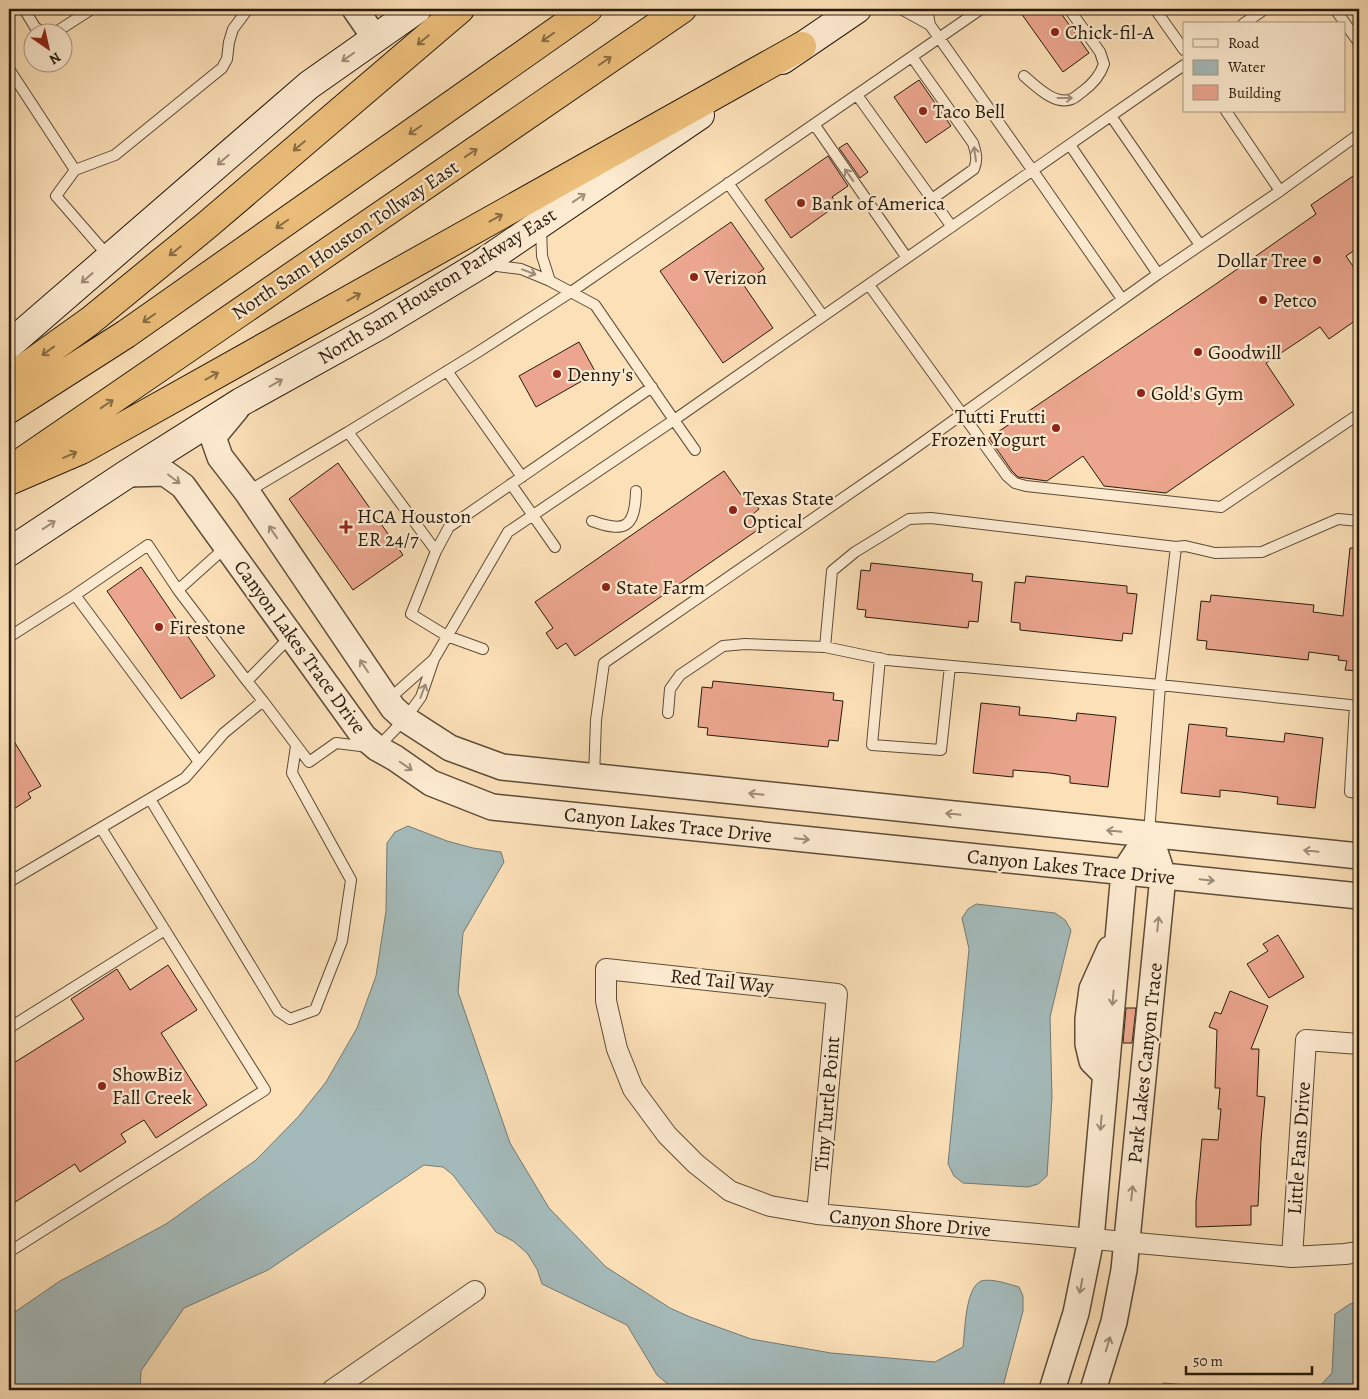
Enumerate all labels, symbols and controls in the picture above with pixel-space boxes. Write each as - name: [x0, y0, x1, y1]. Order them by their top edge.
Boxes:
- place label: Chick-fil-A: [1065, 19, 1154, 46]
- north arrow: [22, 22, 72, 72]
- legend: [1183, 22, 1346, 112]
- marker: Chick-fil-A: [1049, 26, 1061, 38]
- one-way arrow: [541, 32, 555, 42]
- text: Road: [1228, 33, 1260, 53]
- one-way arrow: [417, 35, 430, 46]
- text: N: [45, 48, 65, 69]
- one-way arrow: [341, 52, 355, 62]
- one-way arrow: [598, 56, 612, 66]
- text: Water: [1227, 57, 1265, 77]
- text: Building: [1228, 83, 1281, 103]
- one-way arrow: [1056, 93, 1073, 103]
- place label: Taco Bell: [933, 98, 1005, 125]
- marker: Taco Bell: [917, 105, 929, 117]
- one-way arrow: [408, 125, 422, 135]
- one-way arrow: [293, 140, 306, 152]
- one-way arrow: [970, 147, 980, 163]
- one-way arrow: [464, 148, 478, 158]
- one-way arrow: [216, 154, 229, 166]
- street label: North Sam Houston Tollway East: [226, 154, 464, 326]
- one-way arrow: [844, 168, 854, 182]
- place label: Bank of America: [811, 190, 946, 217]
- one-way arrow: [571, 193, 585, 203]
- marker: Bank of America: [795, 197, 807, 209]
- street label: North Sam Houston Parkway East: [313, 201, 562, 371]
- one-way arrow: [488, 212, 502, 222]
- one-way arrow: [275, 219, 289, 229]
- one-way arrow: [169, 245, 182, 256]
- place label: Dollar Tree: [1217, 247, 1307, 274]
- marker: Dollar Tree: [1311, 254, 1323, 266]
- place label: Verizon: [703, 264, 767, 291]
- one-way arrow: [521, 268, 536, 277]
- marker: Verizon: [688, 271, 700, 283]
- one-way arrow: [80, 272, 93, 284]
- place label: Petco: [1273, 287, 1317, 314]
- one-way arrow: [346, 292, 361, 302]
- marker: Petco: [1257, 294, 1269, 306]
- one-way arrow: [142, 313, 156, 323]
- place label: Goodwill: [1208, 339, 1281, 366]
- one-way arrow: [41, 346, 55, 356]
- marker: Goodwill: [1192, 346, 1204, 358]
- place label: Denny's: [567, 361, 633, 388]
- marker: Denny's: [551, 368, 563, 380]
- one-way arrow: [204, 371, 219, 381]
- one-way arrow: [268, 378, 283, 388]
- place label: Gold's Gym: [1151, 380, 1244, 407]
- marker: Gold's Gym: [1135, 387, 1147, 399]
- one-way arrow: [99, 399, 113, 409]
- place label: Tutti Frutti Frozen Yogurt: [931, 403, 1046, 453]
- marker: Tutti Frutti Frozen Yogurt: [1050, 422, 1062, 434]
- one-way arrow: [62, 449, 77, 459]
- one-way arrow: [167, 473, 180, 484]
- place label: Texas State Optical: [743, 485, 834, 535]
- place label: HCA Houston ER 24/7: [357, 503, 471, 553]
- marker: Texas State Optical: [727, 504, 739, 516]
- one-way arrow: [42, 520, 56, 530]
- marker: HCA Houston ER 24/7: [339, 520, 353, 534]
- one-way arrow: [268, 525, 278, 539]
- street label: Canyon Lakes Trace Drive: [228, 555, 372, 739]
- place label: State Farm: [616, 574, 705, 601]
- marker: State Farm: [600, 581, 612, 593]
- place label: Firestone: [169, 614, 245, 641]
- marker: Firestone: [153, 621, 165, 633]
- one-way arrow: [359, 660, 369, 674]
- one-way arrow: [419, 684, 428, 699]
- one-way arrow: [399, 761, 413, 771]
- one-way arrow: [748, 789, 764, 799]
- street label: Canyon Lakes Trace Drive: [563, 801, 773, 849]
- one-way arrow: [945, 809, 961, 819]
- one-way arrow: [1107, 826, 1123, 836]
- one-way arrow: [794, 834, 810, 844]
- street label: Canyon Lakes Trace Drive: [966, 843, 1176, 891]
- one-way arrow: [1303, 846, 1319, 856]
- one-way arrow: [1199, 876, 1215, 885]
- one-way arrow: [1153, 916, 1163, 932]
- street label: Park Lakes Canyon Trace: [1121, 961, 1169, 1165]
- street label: Red Tail Way: [669, 962, 776, 1000]
- one-way arrow: [1108, 990, 1117, 1006]
- street label: Tiny Turtle Point: [808, 1035, 846, 1173]
- place label: ShowBiz Fall Creek: [112, 1061, 192, 1111]
- marker: ShowBiz Fall Creek: [96, 1080, 108, 1092]
- street label: Little Fans Drive: [1281, 1081, 1317, 1215]
- one-way arrow: [1096, 1115, 1106, 1131]
- one-way arrow: [1127, 1186, 1137, 1202]
- street label: Canyon Shore Drive: [828, 1202, 992, 1244]
- one-way arrow: [1076, 1278, 1086, 1294]
- one-way arrow: [1103, 1336, 1113, 1352]
- scale bar: [1186, 1344, 1312, 1376]
- text: 50 m: [1193, 1351, 1223, 1371]

